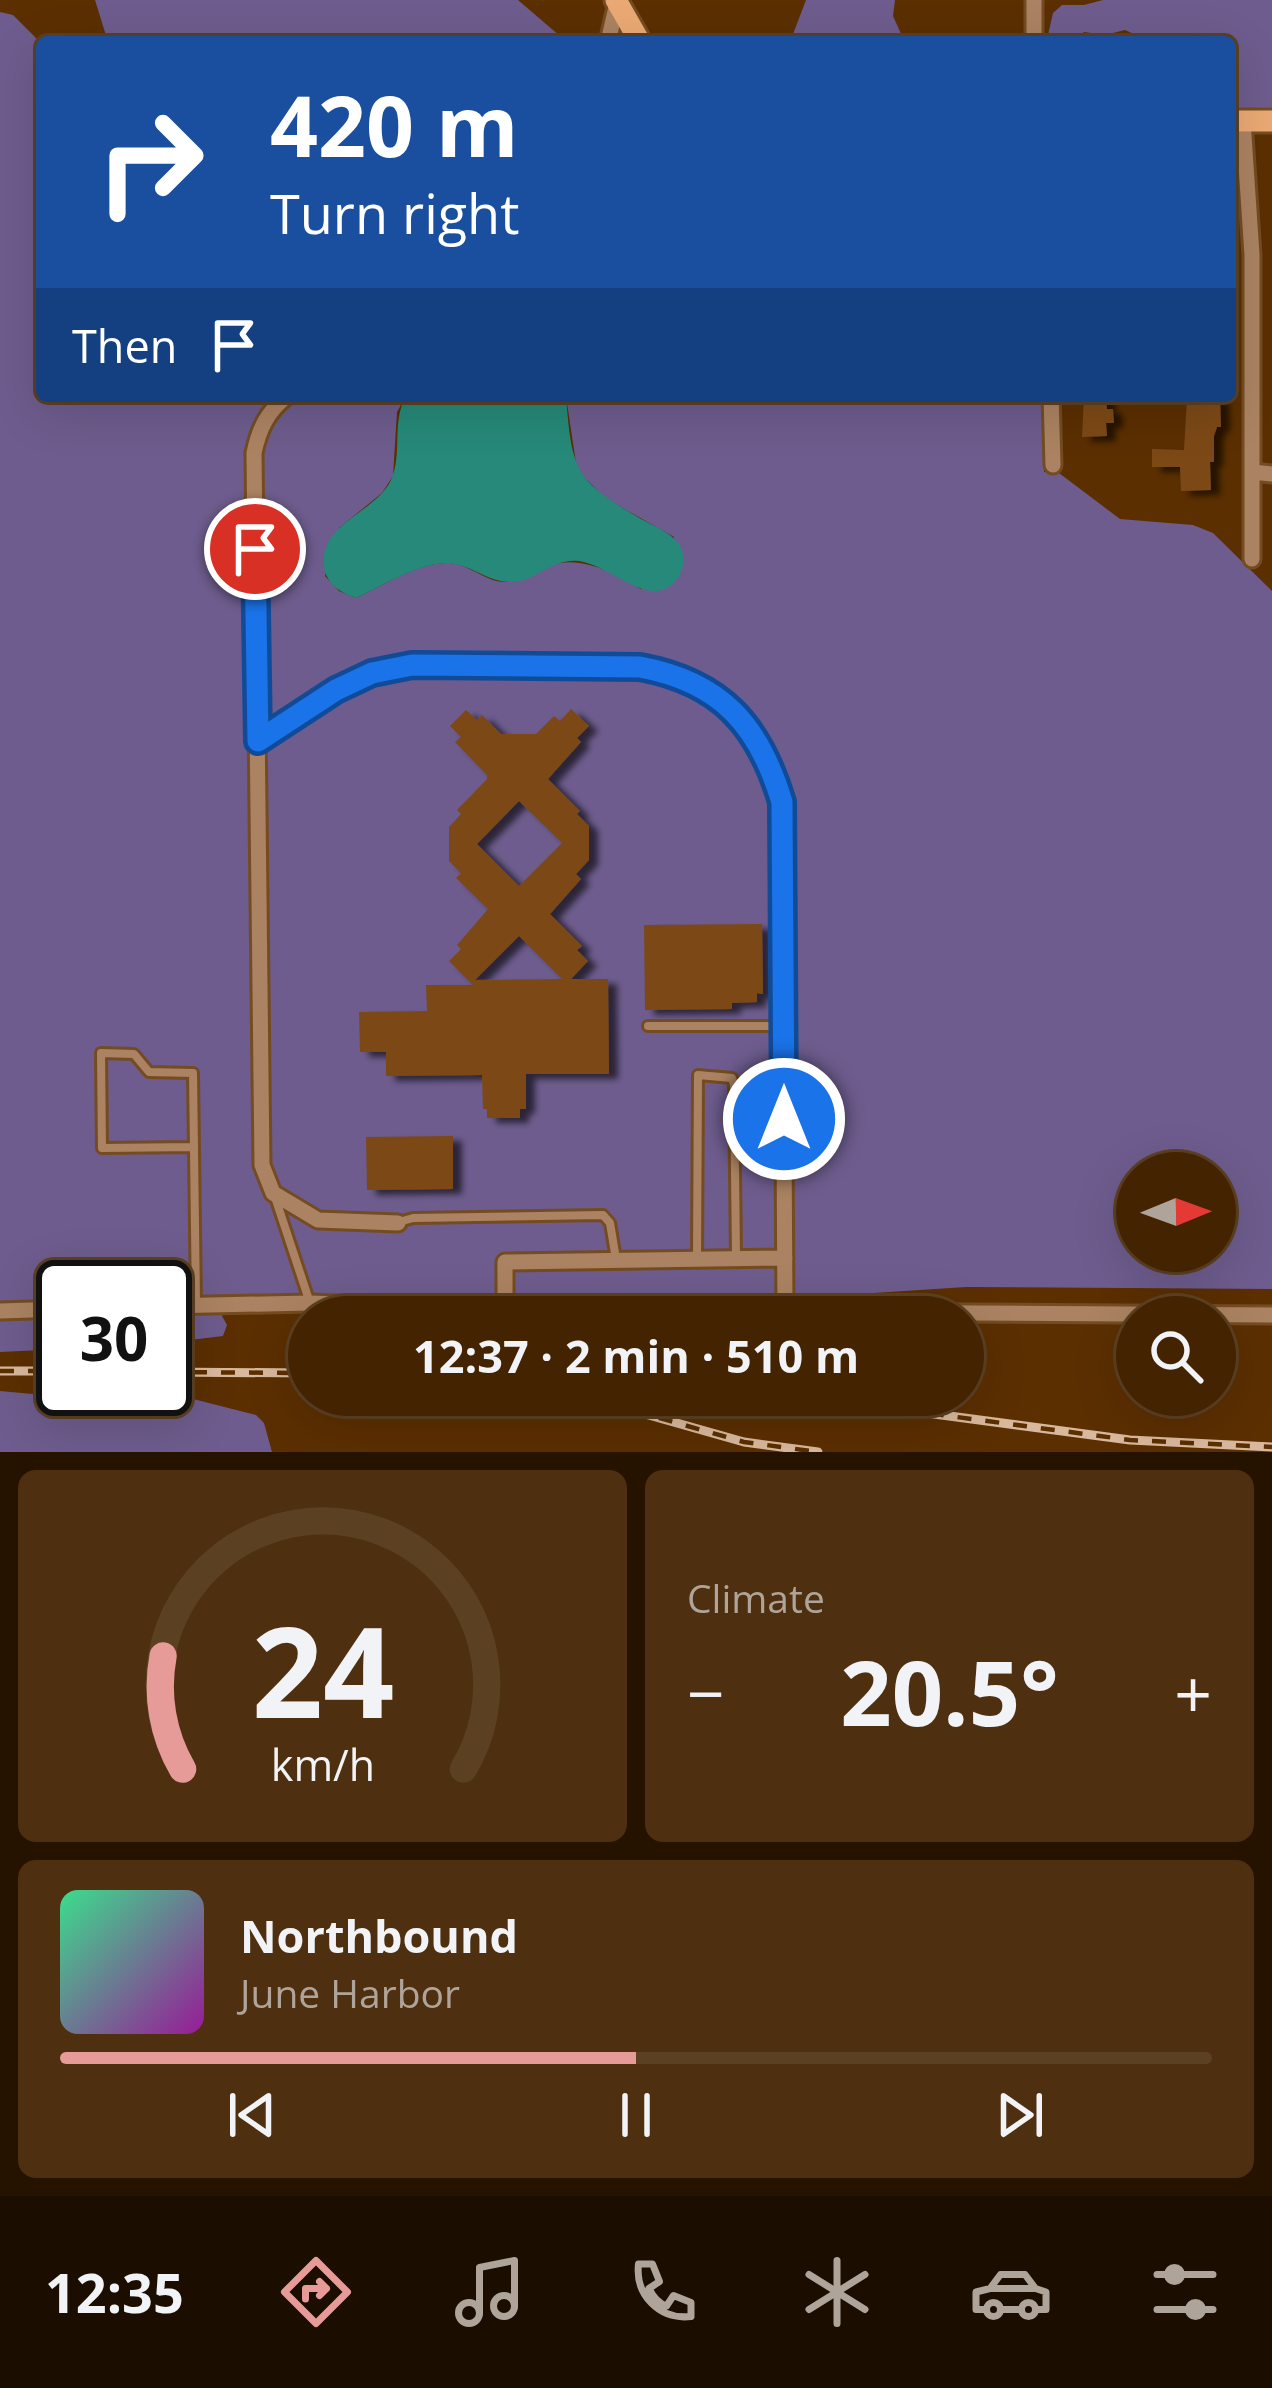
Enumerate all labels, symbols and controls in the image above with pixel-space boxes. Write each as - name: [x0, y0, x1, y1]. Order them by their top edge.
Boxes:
- text: 420 m: [270, 67, 518, 182]
- icon: right: [72, 84, 228, 240]
- text: Turn right: [270, 176, 519, 250]
- icon: arrive: [201, 312, 267, 378]
- text: Then: [72, 315, 177, 376]
- pin: [204, 498, 306, 600]
- icon: arrive: [222, 516, 288, 582]
- position arrow: [721, 1056, 847, 1182]
- north arrow: [1116, 1152, 1236, 1272]
- map controls: [1116, 1152, 1236, 1416]
- speed limit sign: 30: [36, 1260, 192, 1416]
- button: search: [1116, 1296, 1236, 1416]
- text: 12:37 · 2 min · 510 m: [413, 1325, 859, 1386]
- text: Climate: [687, 1571, 825, 1624]
- text: 24: [251, 1585, 394, 1755]
- text: 20.5°: [840, 1630, 1059, 1752]
- text: −: [687, 1647, 725, 1737]
- text: +: [1174, 1647, 1212, 1737]
- text: km/h: [270, 1735, 375, 1794]
- text: Northbound: [240, 1905, 518, 1966]
- text: June Harbor: [240, 1966, 460, 2019]
- icon: previous: [219, 2082, 285, 2148]
- icon: pause: [603, 2082, 669, 2148]
- icon: next: [987, 2082, 1053, 2148]
- icon: directions: [274, 2250, 358, 2334]
- icon: music: [448, 2250, 532, 2334]
- icon: phone: [621, 2250, 705, 2334]
- icon: climate: [795, 2250, 879, 2334]
- icon: car: [969, 2250, 1053, 2334]
- icon: filters: [1143, 2250, 1227, 2334]
- text: 12:35: [45, 2255, 184, 2329]

